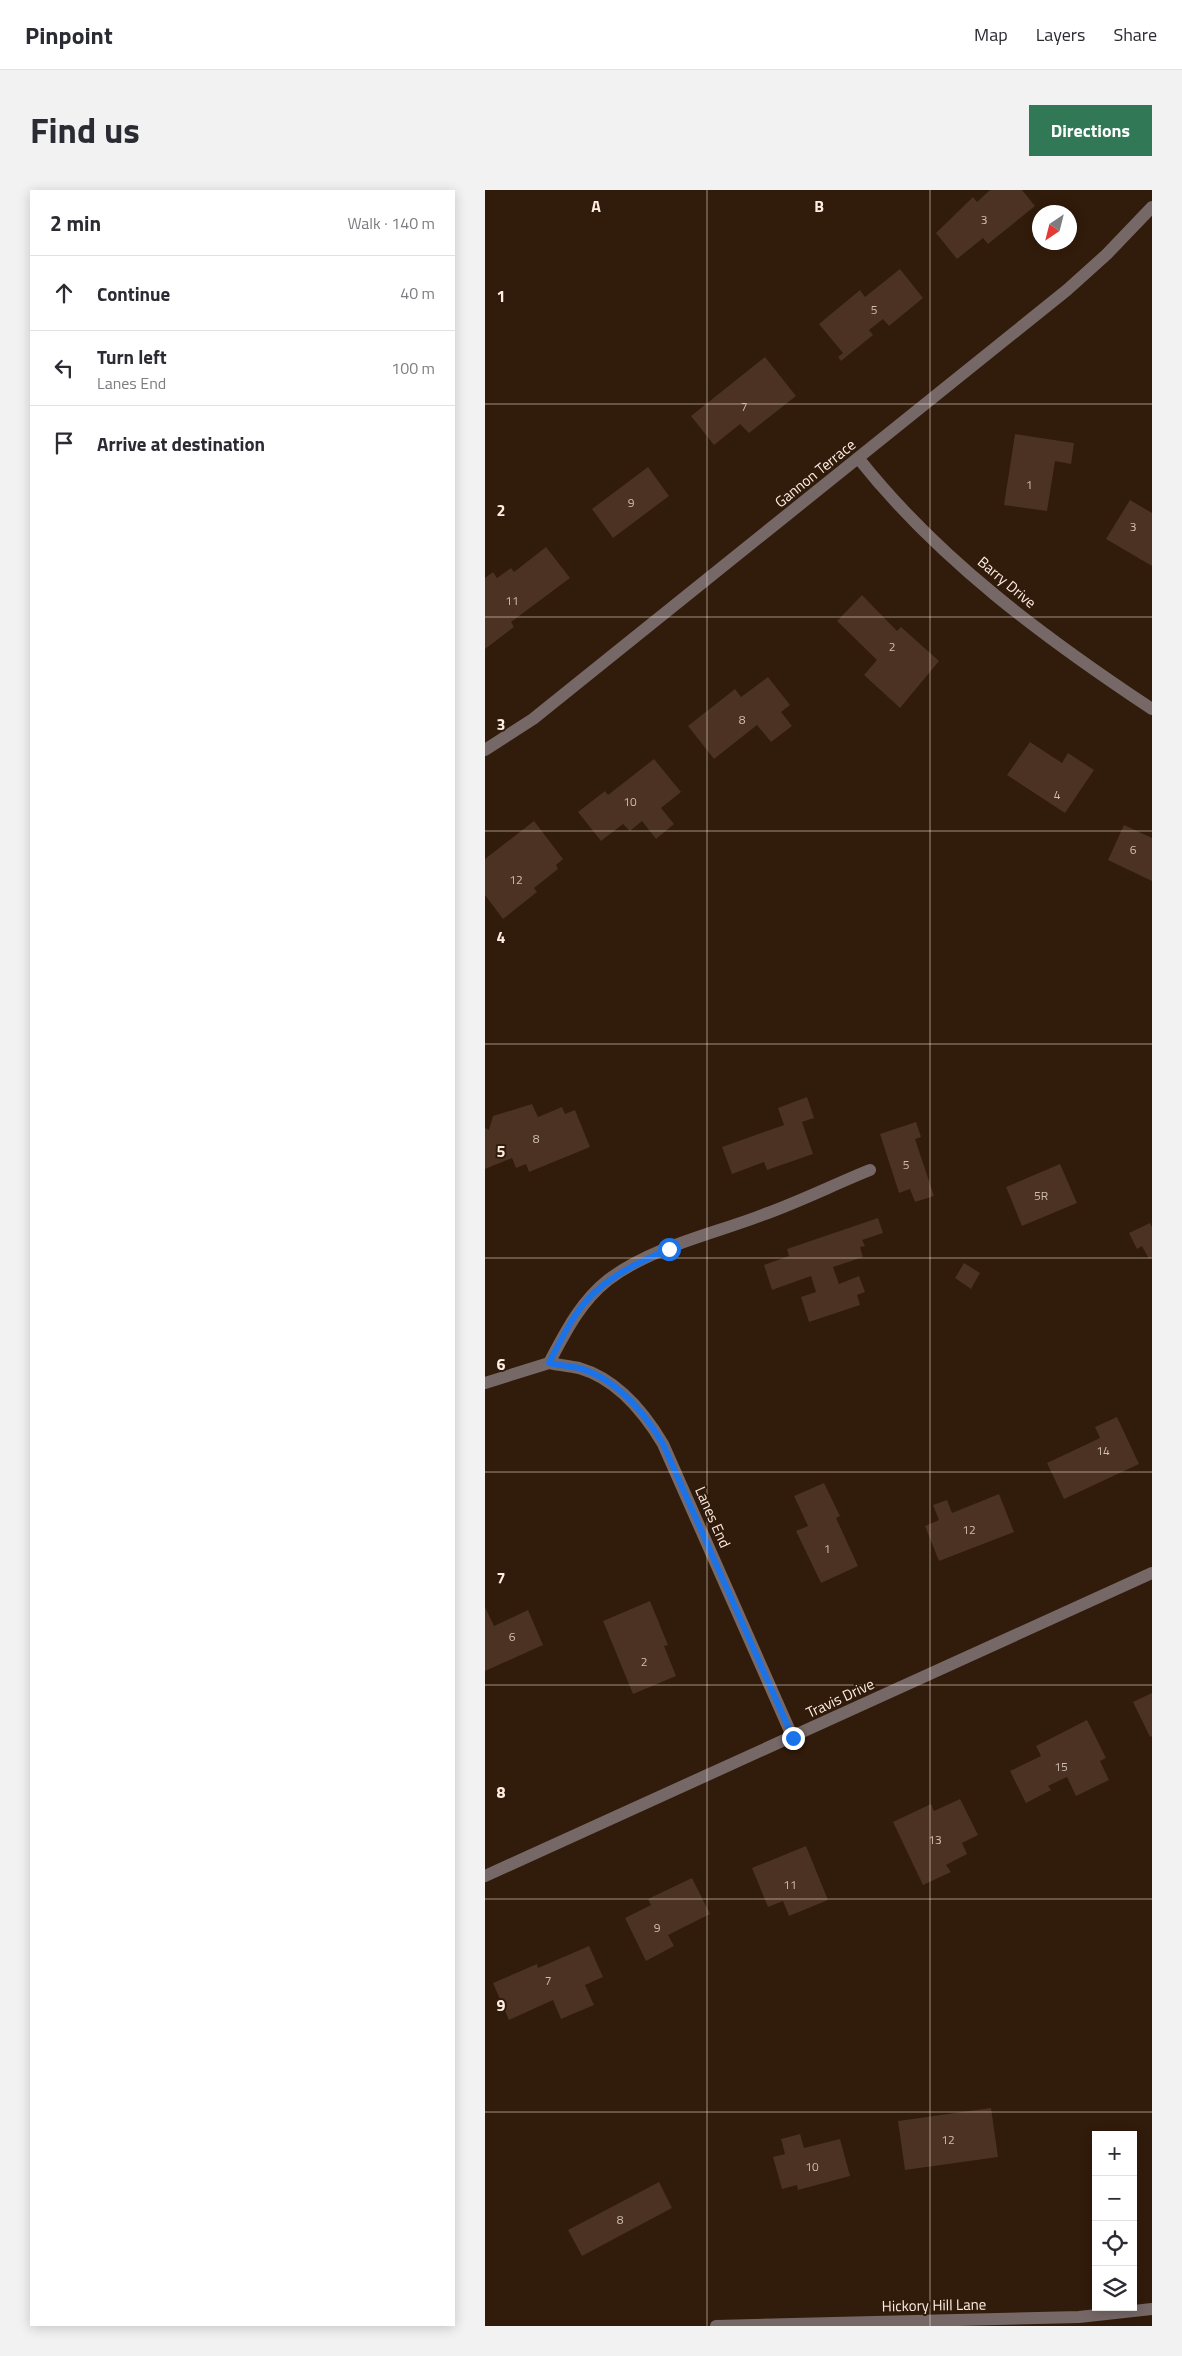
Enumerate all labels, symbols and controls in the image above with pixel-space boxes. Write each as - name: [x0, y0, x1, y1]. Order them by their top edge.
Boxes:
- text: Pinpoint: [25, 17, 113, 53]
- text: Map: [974, 21, 1008, 48]
- text: Layers: [1036, 21, 1085, 48]
- text: Share: [1113, 21, 1157, 48]
- text: Find us: [30, 103, 140, 157]
- button: Directions: [1029, 105, 1152, 156]
- text: A: [591, 194, 601, 218]
- text: B: [814, 194, 824, 218]
- north arrow: [1032, 205, 1077, 250]
- text: 2 min: [50, 207, 101, 239]
- house number: 3: [981, 210, 987, 229]
- text: Walk · 140 m: [347, 211, 435, 235]
- icon: ahead: [50, 279, 78, 307]
- text: Continue: [97, 279, 170, 308]
- text: 40 m: [400, 281, 435, 305]
- text: 1: [497, 284, 505, 308]
- house number: 5: [871, 300, 878, 319]
- text: Turn left: [97, 342, 167, 371]
- icon: left: [50, 354, 78, 382]
- text: 100 m: [391, 356, 435, 380]
- text: Lanes End: [97, 371, 166, 395]
- house number: 7: [741, 397, 747, 416]
- icon: arrive: [50, 429, 78, 457]
- text: Arrive at destination: [97, 429, 265, 458]
- street label: Gannon Terrace: [770, 433, 860, 513]
- house number: 1: [1026, 475, 1032, 494]
- house number: 9: [628, 493, 635, 512]
- text: 2: [497, 498, 505, 522]
- house number: 3: [1130, 517, 1136, 536]
- street label: Barry Drive: [973, 551, 1041, 613]
- house number: 11: [505, 591, 519, 610]
- house number: 2: [889, 637, 895, 656]
- house number: 8: [739, 710, 746, 729]
- text: 3: [497, 712, 505, 736]
- house number: 4: [1054, 785, 1061, 804]
- house number: 10: [623, 792, 637, 811]
- house number: 6: [1130, 840, 1137, 859]
- house number: 12: [509, 870, 523, 889]
- text: 4: [497, 925, 506, 949]
- house number: 8: [533, 1129, 540, 1148]
- text: 5: [497, 1139, 506, 1163]
- house number: 5: [903, 1155, 910, 1174]
- house number: 5R: [1034, 1186, 1048, 1205]
- route start: [658, 1238, 681, 1261]
- text: 6: [497, 1352, 506, 1376]
- house number: 14: [1096, 1441, 1110, 1460]
- street label: Lanes End: [689, 1483, 737, 1551]
- house number: 12: [962, 1520, 976, 1539]
- house number: 1: [824, 1539, 830, 1558]
- text: 7: [497, 1566, 505, 1590]
- house number: 6: [509, 1627, 516, 1646]
- house number: 2: [641, 1652, 647, 1671]
- street label: Travis Drive: [802, 1672, 878, 1724]
- route end: [782, 1727, 805, 1750]
- house number: 15: [1054, 1757, 1068, 1776]
- text: 8: [497, 1780, 506, 1804]
- house number: 13: [928, 1830, 942, 1849]
- house number: 11: [783, 1875, 797, 1894]
- house number: 9: [654, 1918, 661, 1937]
- house number: 7: [545, 1971, 551, 1990]
- text: 9: [497, 1993, 506, 2017]
- house number: 12: [941, 2130, 955, 2149]
- map controls: [1092, 2131, 1137, 2311]
- button: +: [1092, 2131, 1137, 2176]
- house number: 10: [805, 2157, 819, 2176]
- button: −: [1092, 2176, 1137, 2221]
- house number: 8: [617, 2210, 624, 2229]
- button: locate: [1092, 2221, 1137, 2266]
- button: layers: [1092, 2266, 1137, 2311]
- street label: Hickory Hill Lane: [882, 2293, 986, 2317]

